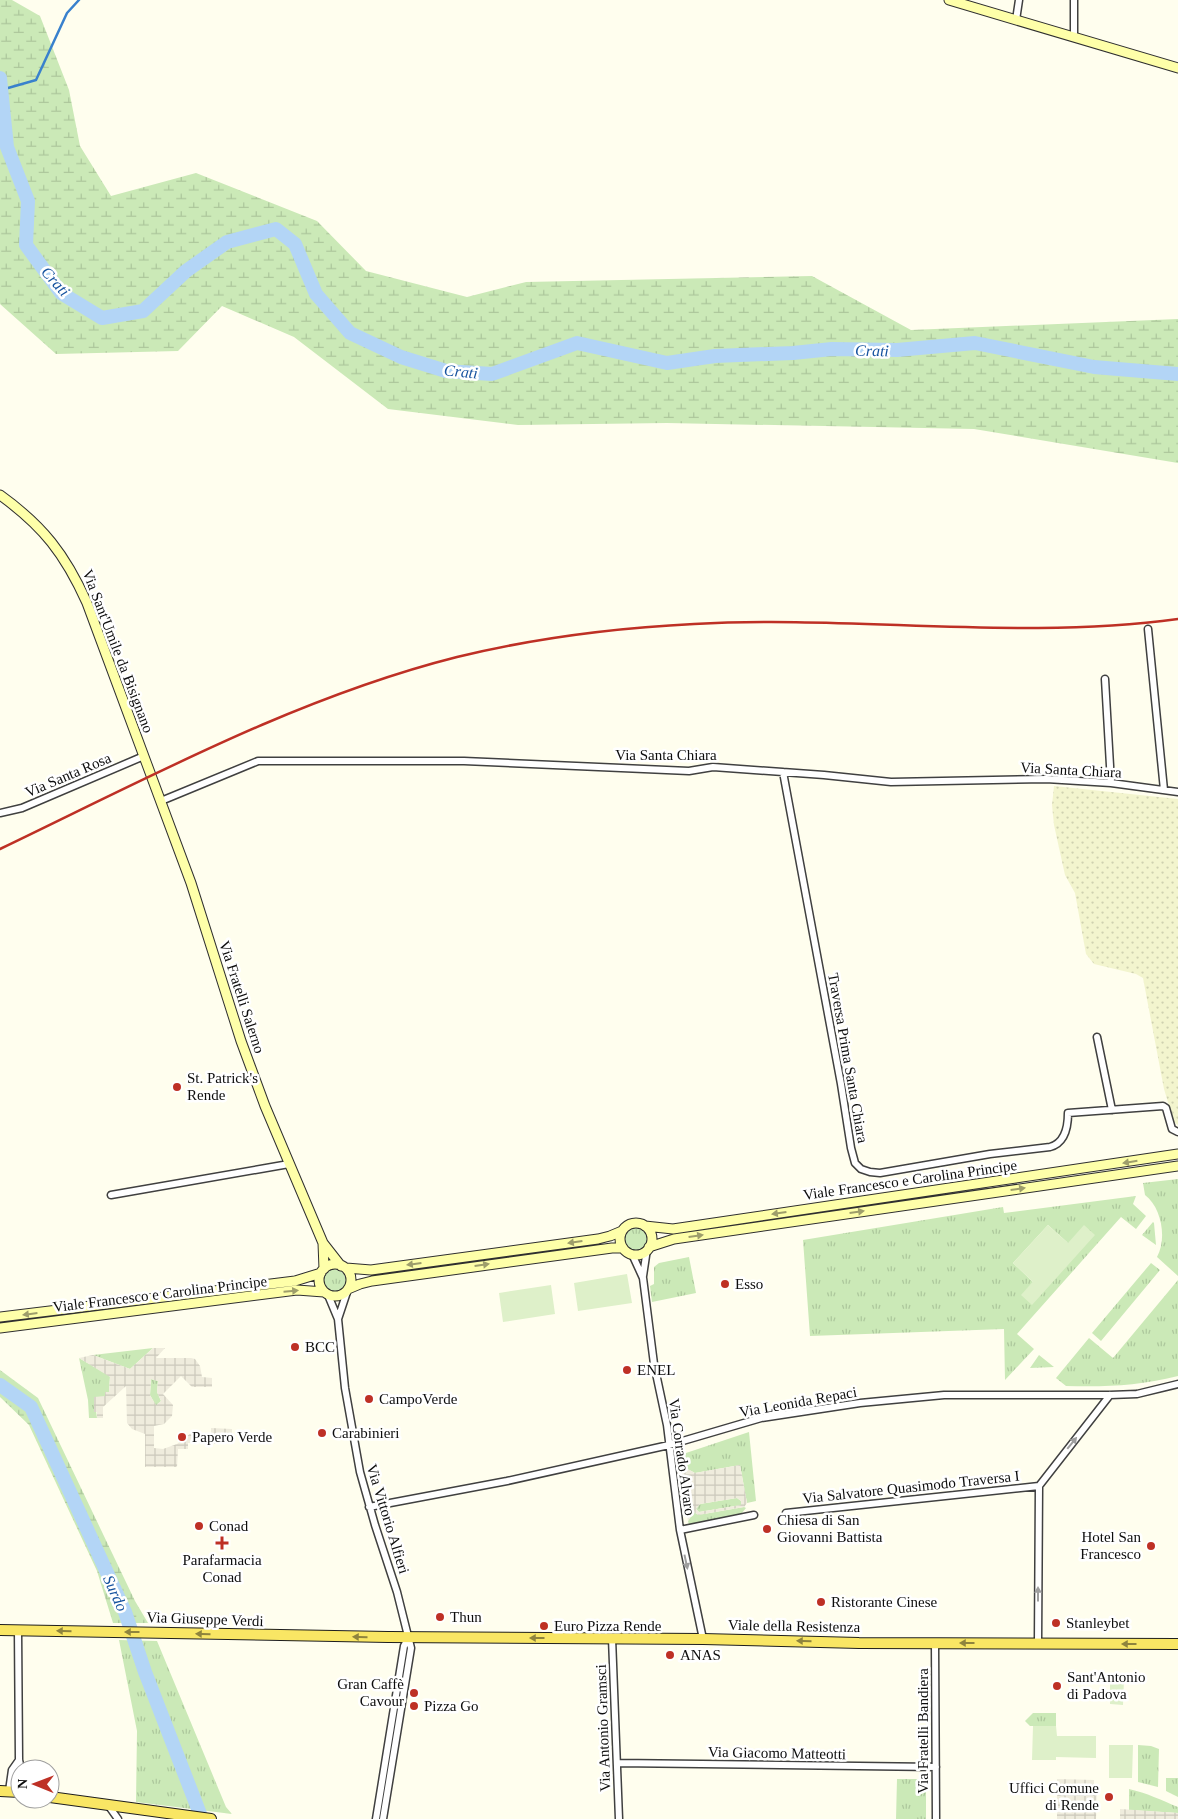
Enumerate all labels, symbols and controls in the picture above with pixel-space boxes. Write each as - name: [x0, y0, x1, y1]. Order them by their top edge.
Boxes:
- water label: Crati: [38, 263, 73, 300]
- water label: Crati: [855, 342, 889, 359]
- water label: Crati: [443, 361, 479, 382]
- street label: Via Sant'Umile da Bisignano: [79, 567, 157, 735]
- street label: Via Santa Chiara: [615, 747, 717, 763]
- street label: Via Santa Rosa: [23, 750, 114, 800]
- street label: Via Santa Chiara: [1020, 759, 1122, 781]
- street label: Via Fratelli Salerno: [216, 939, 268, 1055]
- street label: Traversa Prima Santa Chiara: [825, 972, 871, 1145]
- place label: St. Patrick's Rende: [187, 1070, 258, 1103]
- marker: St. Patrick's Rende: [171, 1081, 183, 1093]
- street label: Viale Francesco e Carolina Principe: [802, 1157, 1018, 1203]
- one-way arrow: [1121, 1158, 1137, 1166]
- one-way arrow: [1010, 1185, 1026, 1193]
- one-way arrow: [849, 1208, 865, 1216]
- one-way arrow: [770, 1209, 786, 1217]
- one-way arrow: [688, 1232, 704, 1240]
- one-way arrow: [567, 1238, 583, 1246]
- one-way arrow: [406, 1260, 422, 1268]
- one-way arrow: [474, 1261, 490, 1269]
- street label: Viale Francesco e Carolina Principe: [52, 1273, 268, 1315]
- place label: Esso: [735, 1276, 763, 1292]
- marker: Esso: [719, 1278, 731, 1290]
- one-way arrow: [284, 1287, 300, 1295]
- one-way arrow: [22, 1310, 38, 1318]
- place label: BCC: [305, 1339, 335, 1355]
- marker: BCC: [289, 1341, 301, 1353]
- place label: ENEL: [637, 1362, 675, 1378]
- marker: ENEL: [621, 1364, 633, 1376]
- street label: Via Leonida Repaci: [738, 1384, 858, 1420]
- place label: CampoVerde: [379, 1391, 458, 1407]
- marker: CampoVerde: [363, 1393, 375, 1405]
- street label: Via Corrado Alvaro: [666, 1397, 698, 1517]
- place label: Carabinieri: [332, 1425, 399, 1441]
- marker: Carabinieri: [316, 1427, 328, 1439]
- place label: Papero Verde: [192, 1429, 272, 1445]
- marker: Papero Verde: [176, 1431, 188, 1443]
- one-way arrow: [1067, 1437, 1078, 1450]
- street label: Via Vittorio Alfieri: [364, 1462, 412, 1576]
- street label: Via Salvatore Quasimodo Traversa I: [802, 1468, 1020, 1506]
- place label: Chiesa di San Giovanni Battista: [777, 1512, 883, 1545]
- place label: Conad: [209, 1518, 249, 1534]
- marker: Conad: [193, 1520, 205, 1532]
- marker: Chiesa di San Giovanni Battista: [761, 1523, 773, 1535]
- place label: Hotel San Francesco: [1080, 1529, 1141, 1562]
- marker: Parafarmacia Conad: [216, 1537, 228, 1549]
- marker: Hotel San Francesco: [1145, 1540, 1157, 1552]
- place label: Parafarmacia Conad: [182, 1552, 262, 1585]
- one-way arrow: [683, 1555, 691, 1571]
- water label: Surdo: [100, 1573, 131, 1614]
- one-way arrow: [1034, 1586, 1042, 1602]
- place label: Ristorante Cinese: [831, 1594, 938, 1610]
- marker: Ristorante Cinese: [815, 1596, 827, 1608]
- street label: Via Giuseppe Verdi: [146, 1609, 264, 1629]
- place label: Thun: [450, 1609, 482, 1625]
- marker: Thun: [434, 1611, 446, 1623]
- place label: Stanleybet: [1066, 1615, 1130, 1631]
- street label: Viale della Resistenza: [728, 1617, 861, 1635]
- marker: Stanleybet: [1050, 1617, 1062, 1629]
- place label: Euro Pizza Rende: [554, 1618, 662, 1634]
- marker: Euro Pizza Rende: [538, 1620, 550, 1632]
- one-way arrow: [55, 1627, 71, 1635]
- one-way arrow: [124, 1628, 140, 1636]
- one-way arrow: [195, 1630, 211, 1638]
- one-way arrow: [352, 1633, 368, 1641]
- one-way arrow: [529, 1634, 545, 1642]
- one-way arrow: [796, 1637, 812, 1645]
- one-way arrow: [959, 1639, 975, 1647]
- one-way arrow: [1121, 1640, 1137, 1648]
- place label: ANAS: [680, 1647, 721, 1663]
- marker: ANAS: [664, 1649, 676, 1661]
- street label: Via Antonio Gramsci: [593, 1664, 613, 1792]
- street label: Via Fratelli Bandiera: [915, 1668, 931, 1794]
- place label: Sant'Antonio di Padova: [1067, 1669, 1146, 1702]
- place label: Gran Caffè Cavour: [337, 1676, 404, 1709]
- marker: Sant'Antonio di Padova: [1051, 1680, 1063, 1692]
- marker: Gran Caffè Cavour: [408, 1687, 420, 1699]
- place label: Pizza Go: [424, 1698, 479, 1714]
- marker: Pizza Go: [408, 1700, 420, 1712]
- street label: Via Giacomo Matteotti: [708, 1744, 846, 1762]
- north arrow: [10, 1759, 60, 1809]
- text: N: [15, 1779, 30, 1789]
- place label: Uffici Comune di Rende: [1009, 1780, 1099, 1813]
- marker: Uffici Comune di Rende: [1103, 1791, 1115, 1803]

